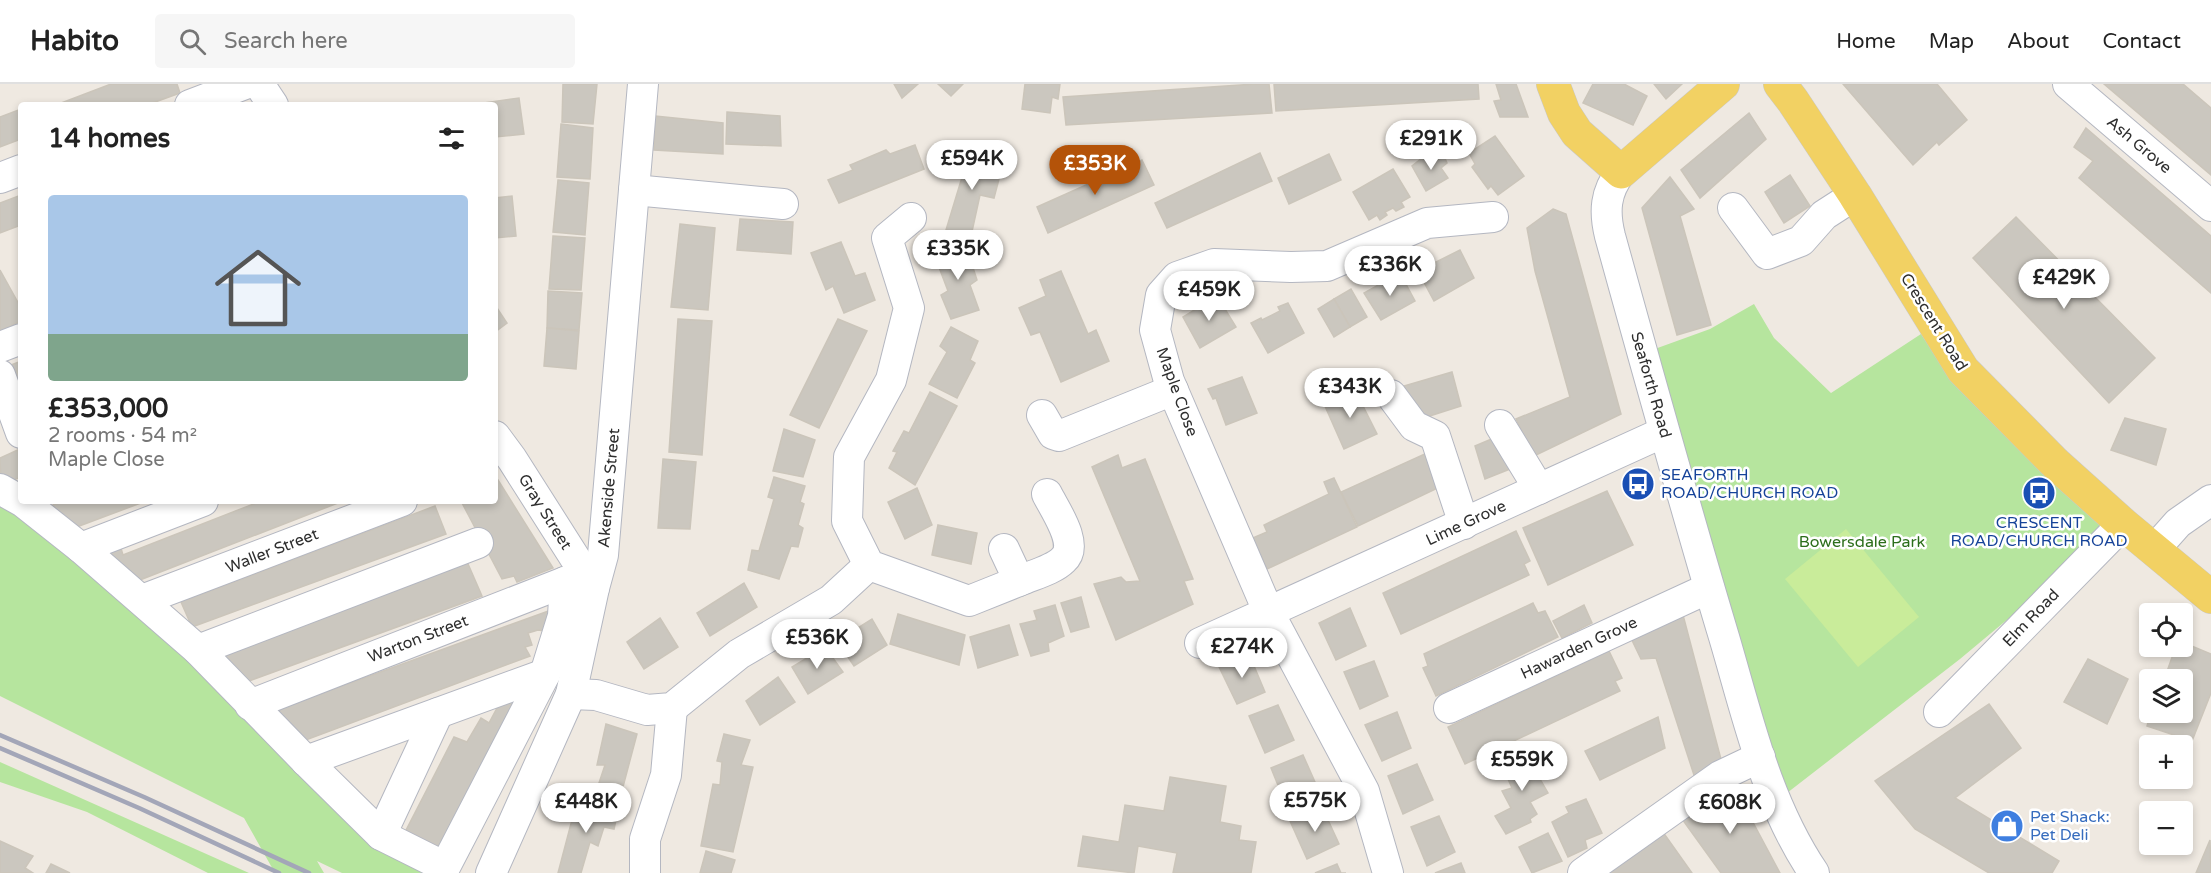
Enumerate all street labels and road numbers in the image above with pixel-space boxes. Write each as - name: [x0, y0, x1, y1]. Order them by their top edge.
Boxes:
- street label: Ash Grove: [2102, 112, 2176, 178]
- street label: Crescent Road: [1896, 270, 1972, 374]
- street label: Seaforth Road: [1626, 330, 1676, 440]
- street label: Maple Close: [1152, 345, 1202, 439]
- street label: Akenside Street: [594, 427, 624, 549]
- street label: Gray Street: [514, 470, 576, 554]
- street label: Lime Grove: [1423, 496, 1509, 550]
- street label: Waller Street: [223, 524, 321, 578]
- street label: Elm Road: [1998, 585, 2064, 651]
- street label: Warton Street: [365, 611, 471, 667]
- street label: Hawarden Grove: [1517, 612, 1641, 684]

